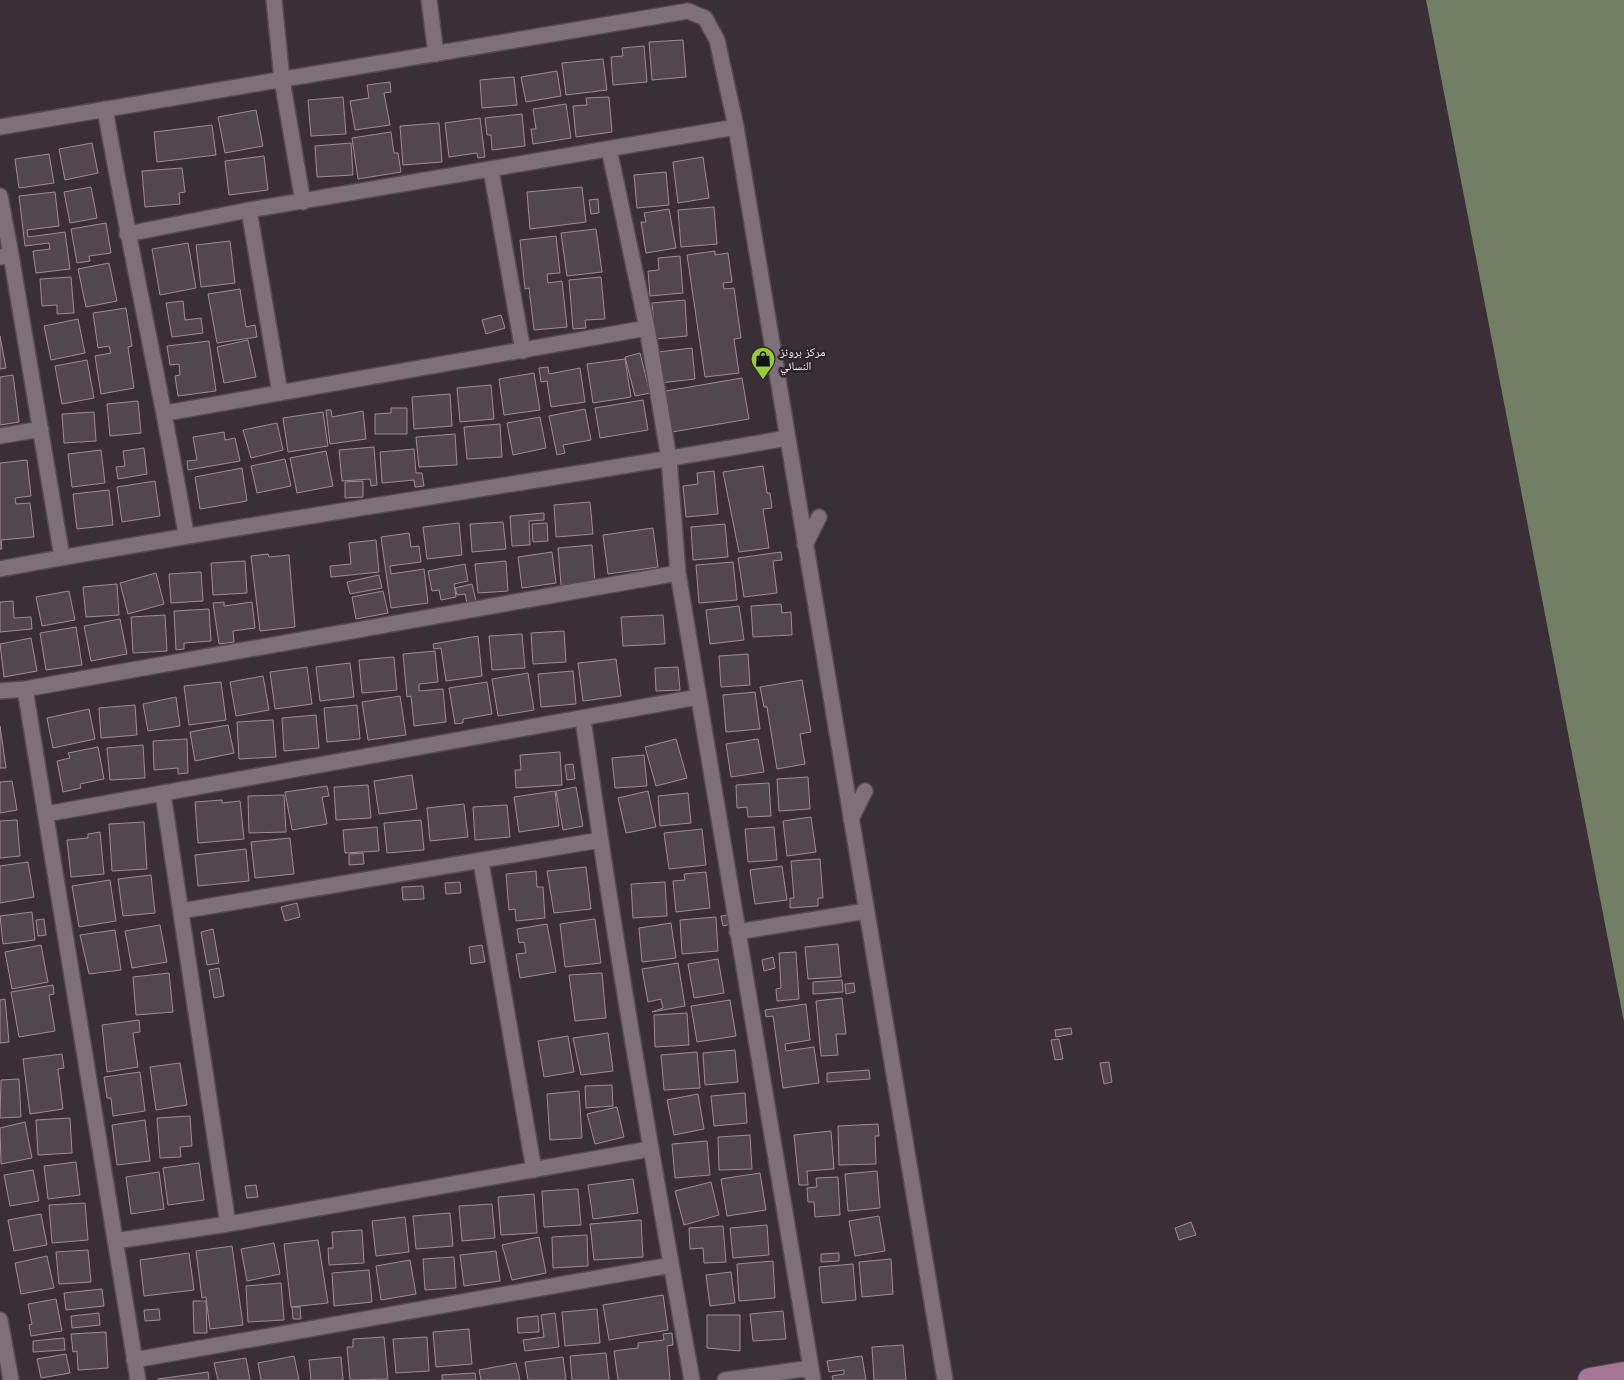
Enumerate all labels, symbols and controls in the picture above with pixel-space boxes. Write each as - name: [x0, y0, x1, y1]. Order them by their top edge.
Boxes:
- place label: مركز برونز النسائي: [779, 345, 825, 376]
- shop icon: مركز برونز النسائي: [750, 346, 776, 380]

